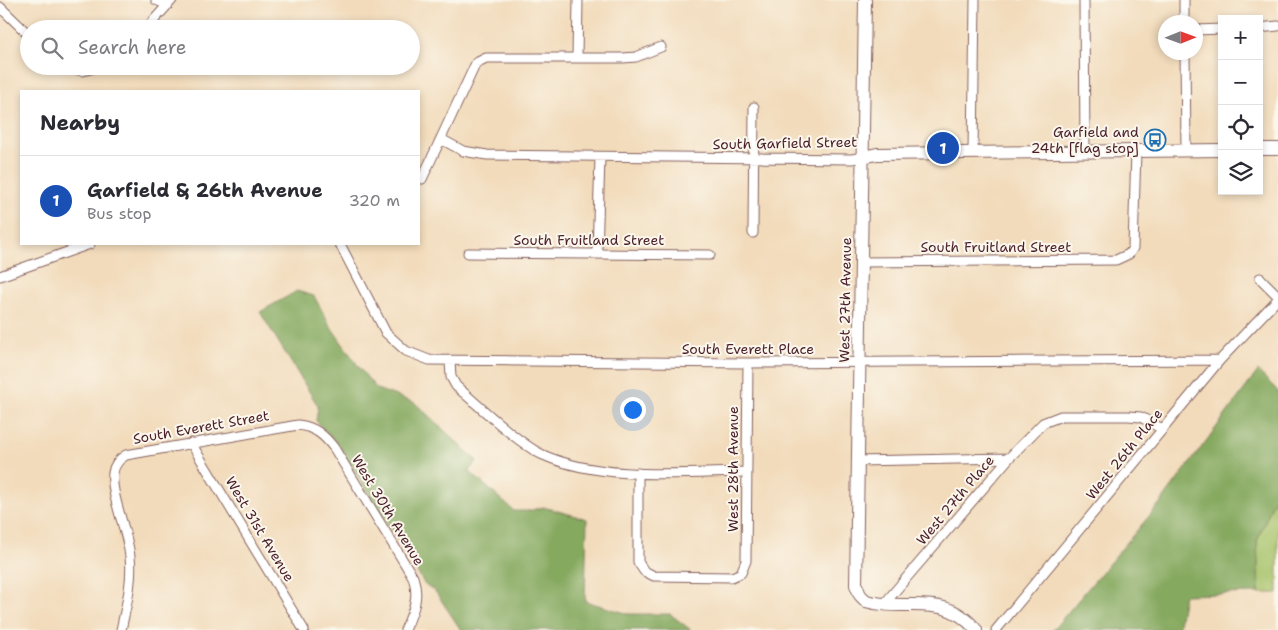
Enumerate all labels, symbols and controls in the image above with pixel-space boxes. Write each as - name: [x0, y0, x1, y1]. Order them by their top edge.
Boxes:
- north arrow: [1158, 15, 1203, 60]
- map controls: [1218, 15, 1263, 195]
- button: +: [1218, 15, 1263, 60]
- search box: [20, 20, 420, 75]
- icon: search: [38, 34, 66, 62]
- text: Search here: [78, 35, 187, 60]
- button: −: [1218, 60, 1263, 105]
- button: locate: [1218, 105, 1263, 150]
- text: Nearby: [40, 109, 120, 137]
- place label: Garfield and 24th [flag stop]: [1031, 123, 1139, 157]
- bus stop icon: Garfield and 24th [flag stop]: [1143, 128, 1167, 152]
- pin: 1: [927, 129, 959, 167]
- street label: South Garfield Street: [713, 133, 857, 153]
- button: layers: [1218, 150, 1263, 195]
- text: Garfield & 26th Avenue: [87, 178, 323, 203]
- text: 1: [52, 190, 60, 211]
- text: 320 m: [349, 190, 400, 211]
- text: Bus stop: [87, 203, 152, 224]
- street label: South Fruitland Street: [514, 231, 664, 249]
- street label: West 27th Avenue: [835, 237, 855, 363]
- street label: South Fruitland Street: [921, 238, 1071, 256]
- street label: South Everett Place: [682, 340, 814, 358]
- your location: [620, 397, 646, 423]
- street label: West 26th Place: [1082, 405, 1166, 503]
- street label: South Everett Street: [131, 406, 271, 448]
- street label: West 28th Avenue: [724, 406, 742, 532]
- street label: West 30th Avenue: [348, 451, 428, 569]
- street label: West 27th Place: [912, 451, 998, 549]
- street label: West 31st Avenue: [222, 473, 299, 585]

